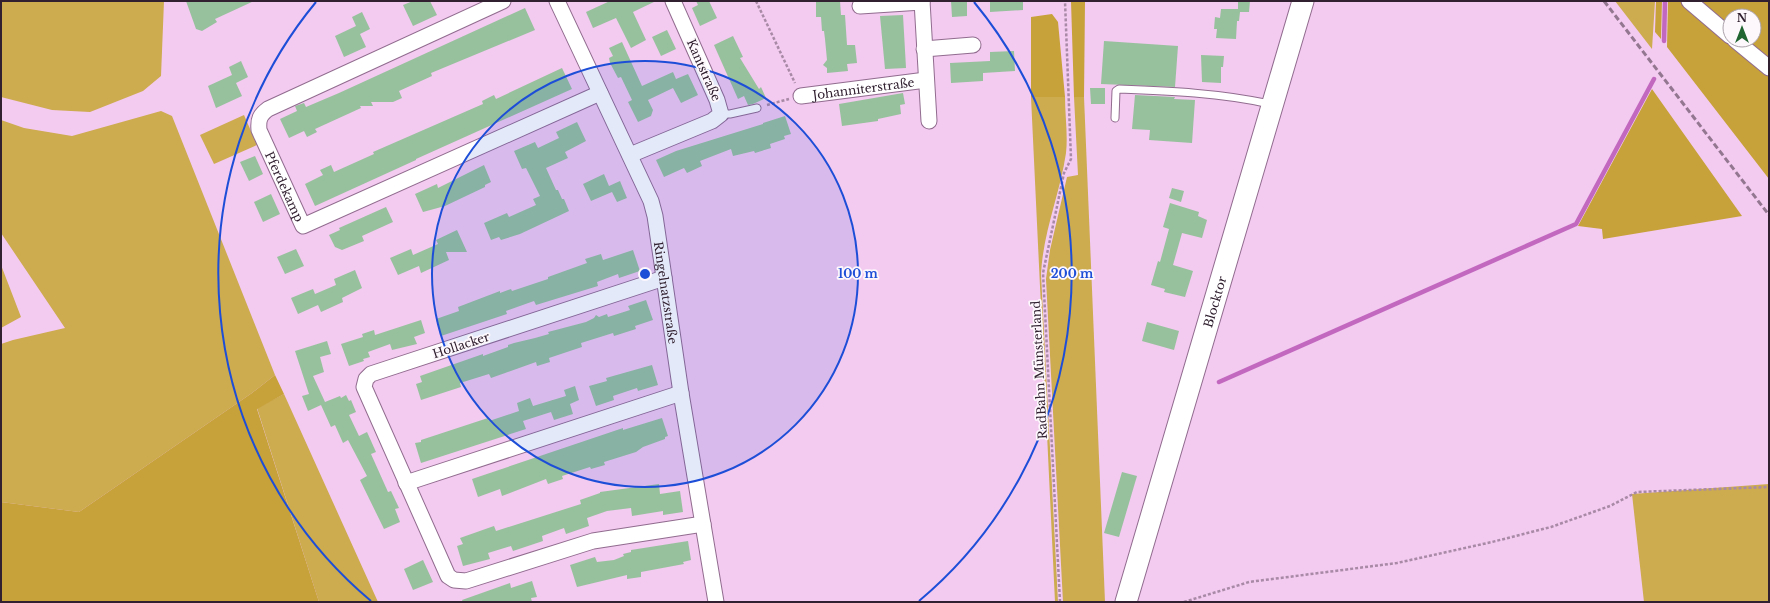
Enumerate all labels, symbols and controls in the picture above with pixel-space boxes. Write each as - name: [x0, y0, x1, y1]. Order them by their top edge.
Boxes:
- north arrow: [1722, 8, 1762, 48]
- text: N: [1737, 11, 1748, 25]
- street label: Kantstraße: [684, 37, 724, 103]
- street label: Johanniterstraße: [810, 74, 915, 102]
- street label: Pferdekamp: [262, 149, 307, 224]
- street label: Ringelnatzstraße: [651, 240, 681, 345]
- text: 100 m: [838, 266, 879, 281]
- text: 200 m: [1051, 266, 1094, 281]
- centre of rings: [638, 267, 652, 281]
- street label: Blocktor: [1200, 274, 1229, 329]
- street label: RadBahn Münsterland: [1028, 300, 1050, 440]
- street label: Hollacker: [431, 329, 492, 361]

